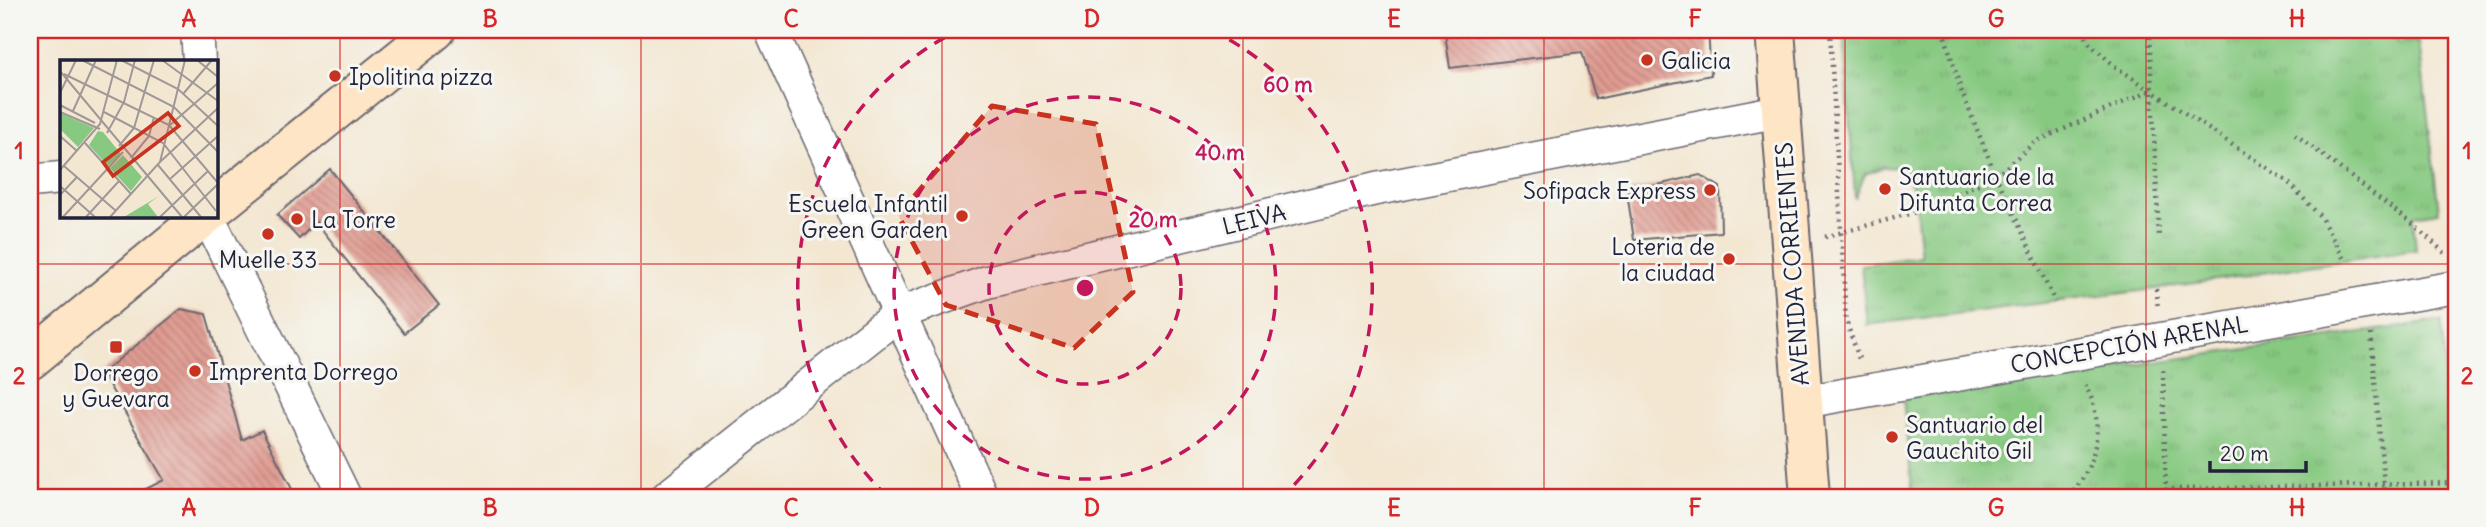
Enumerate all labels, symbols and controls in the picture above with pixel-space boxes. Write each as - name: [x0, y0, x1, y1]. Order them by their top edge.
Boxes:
- text: A: [182, 4, 197, 33]
- text: B: [482, 4, 498, 33]
- text: C: [783, 4, 799, 33]
- text: D: [1084, 4, 1100, 33]
- text: E: [1387, 4, 1401, 33]
- text: F: [1688, 4, 1702, 33]
- text: G: [1988, 4, 2004, 33]
- text: H: [2289, 4, 2305, 33]
- place label: Galicia: [1661, 46, 1731, 75]
- marker: Galicia: [1639, 52, 1655, 68]
- inset map: [60, 60, 217, 217]
- place label: Ipolitina pizza: [349, 62, 493, 91]
- marker: Ipolitina pizza: [327, 68, 343, 84]
- text: 60 m: [1263, 71, 1313, 98]
- text: 1: [14, 136, 24, 165]
- text: 1: [2462, 136, 2472, 165]
- text: 40 m: [1195, 139, 1245, 166]
- street label: AVENIDA CORRIENTES: [1769, 141, 1815, 387]
- place label: Santuario de la Difunta Correa: [1899, 162, 2055, 217]
- place label: Sofipack Express: [1523, 176, 1696, 205]
- marker: Santuario de la Difunta Correa: [1877, 181, 1893, 197]
- marker: Sofipack Express: [1702, 182, 1718, 198]
- place label: Escuela Infantil Green Garden: [788, 189, 948, 244]
- street label: LEIVA: [1219, 197, 1289, 241]
- place label: La Torre: [311, 205, 396, 234]
- text: 20 m: [1129, 206, 1178, 233]
- marker: Escuela Infantil Green Garden: [954, 208, 970, 224]
- marker: La Torre: [289, 211, 305, 227]
- marker: Muelle 33: [260, 226, 276, 242]
- place label: Loteria de la ciudad: [1611, 232, 1715, 287]
- place label: Muelle 33: [219, 245, 317, 274]
- marker: Loteria de la ciudad: [1721, 251, 1737, 267]
- centre of rings: [1073, 276, 1097, 300]
- street label: CONCEPCIÓN ARENAL: [2008, 309, 2250, 379]
- marker: Dorrego y Guevara: [108, 339, 124, 355]
- place label: Imprenta Dorrego: [209, 357, 398, 386]
- place label: Dorrego y Guevara: [62, 358, 170, 413]
- text: 2: [13, 361, 26, 390]
- text: 2: [2461, 361, 2474, 390]
- marker: Imprenta Dorrego: [187, 363, 203, 379]
- place label: Santuario del Gauchito Gil: [1906, 410, 2043, 465]
- marker: Santuario del Gauchito Gil: [1884, 429, 1900, 445]
- scale bar: [2210, 429, 2306, 473]
- text: 20 m: [2220, 440, 2269, 467]
- text: A: [182, 493, 197, 522]
- text: B: [482, 493, 498, 522]
- text: C: [783, 493, 799, 522]
- text: D: [1084, 493, 1100, 522]
- text: E: [1387, 493, 1401, 522]
- text: F: [1688, 493, 1702, 522]
- text: G: [1988, 493, 2004, 522]
- text: H: [2289, 493, 2305, 522]

